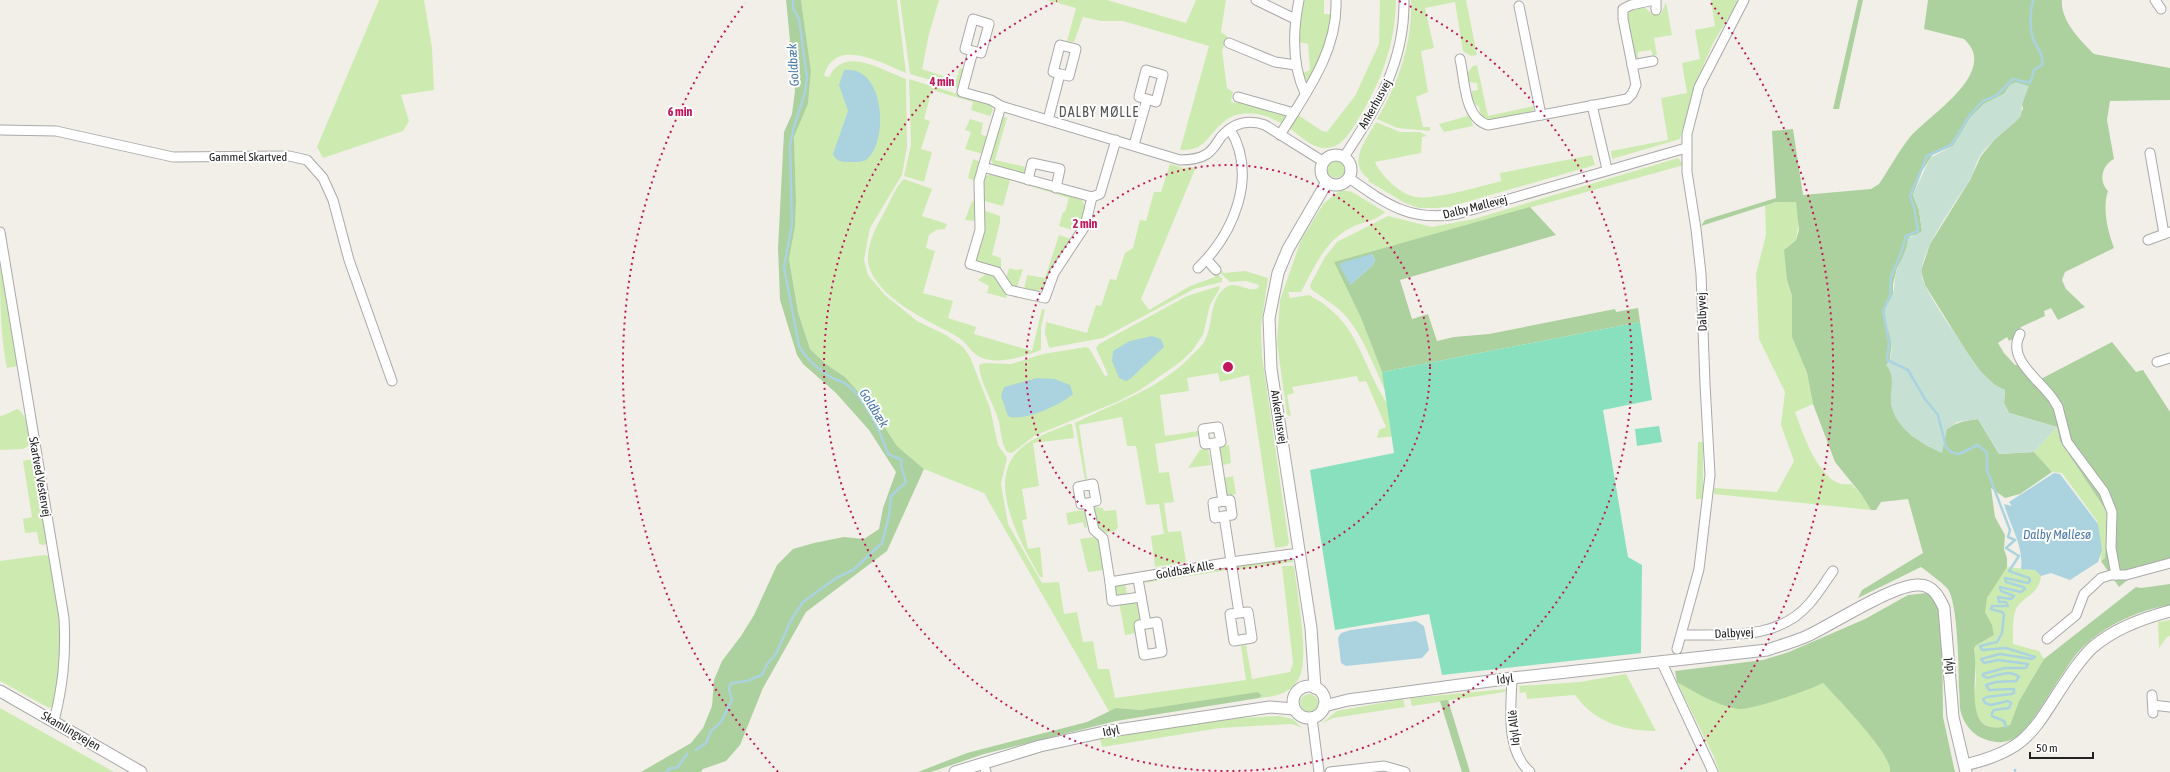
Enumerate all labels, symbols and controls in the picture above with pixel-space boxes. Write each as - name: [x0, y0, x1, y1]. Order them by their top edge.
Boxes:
- water label: Goldbæk: [784, 43, 802, 87]
- text: 4 min: [929, 75, 954, 89]
- street label: Ankerhusvej: [1356, 77, 1394, 131]
- district label: DALBY MØLLE: [1059, 104, 1139, 120]
- text: 6 min: [668, 105, 692, 119]
- street label: Gammel Skartved: [209, 150, 287, 164]
- street label: Dalby Møllevej: [1441, 192, 1509, 222]
- text: 2 min: [1073, 217, 1097, 231]
- street label: Dalbyvej: [1694, 292, 1710, 332]
- centre of rings: [1221, 360, 1235, 374]
- water label: Goldbæk: [856, 386, 892, 430]
- street label: Ankerhusvej: [1268, 389, 1290, 445]
- street label: Skartved Vestervej: [26, 436, 54, 518]
- water label: Dalby Møllesø: [2023, 527, 2091, 542]
- street label: Goldbæk Alle: [1155, 558, 1215, 582]
- street label: Dalbyvej: [1714, 625, 1754, 641]
- street label: Idyl: [1941, 656, 1957, 675]
- street label: Idyl: [1496, 671, 1515, 687]
- street label: Skamlingvejen: [39, 708, 103, 754]
- street label: Idyl Allé: [1505, 709, 1523, 747]
- street label: Idyl: [1101, 722, 1121, 739]
- scale bar: [2030, 734, 2093, 760]
- text: 50 m: [2036, 741, 2058, 755]

